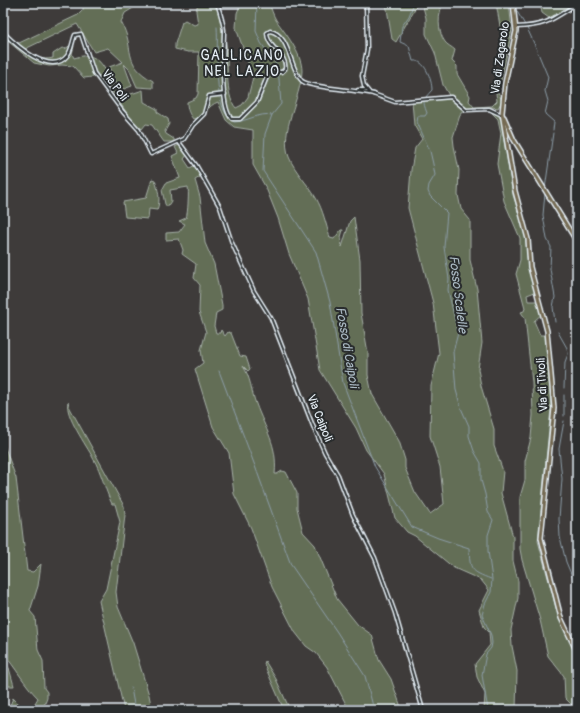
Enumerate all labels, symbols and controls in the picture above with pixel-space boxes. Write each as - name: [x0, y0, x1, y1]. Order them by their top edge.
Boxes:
- street label: Via di Zagarolo: [488, 20, 513, 95]
- district label: GALLICANO NEL LAZIO: [200, 47, 284, 80]
- street label: Via Poli: [98, 66, 131, 104]
- water label: Fosso Scalelle: [445, 254, 471, 335]
- water label: Fosso di Caipoli: [332, 305, 362, 392]
- street label: Via di Tivoli: [534, 358, 551, 412]
- street label: Via Caipoli: [303, 392, 336, 444]

